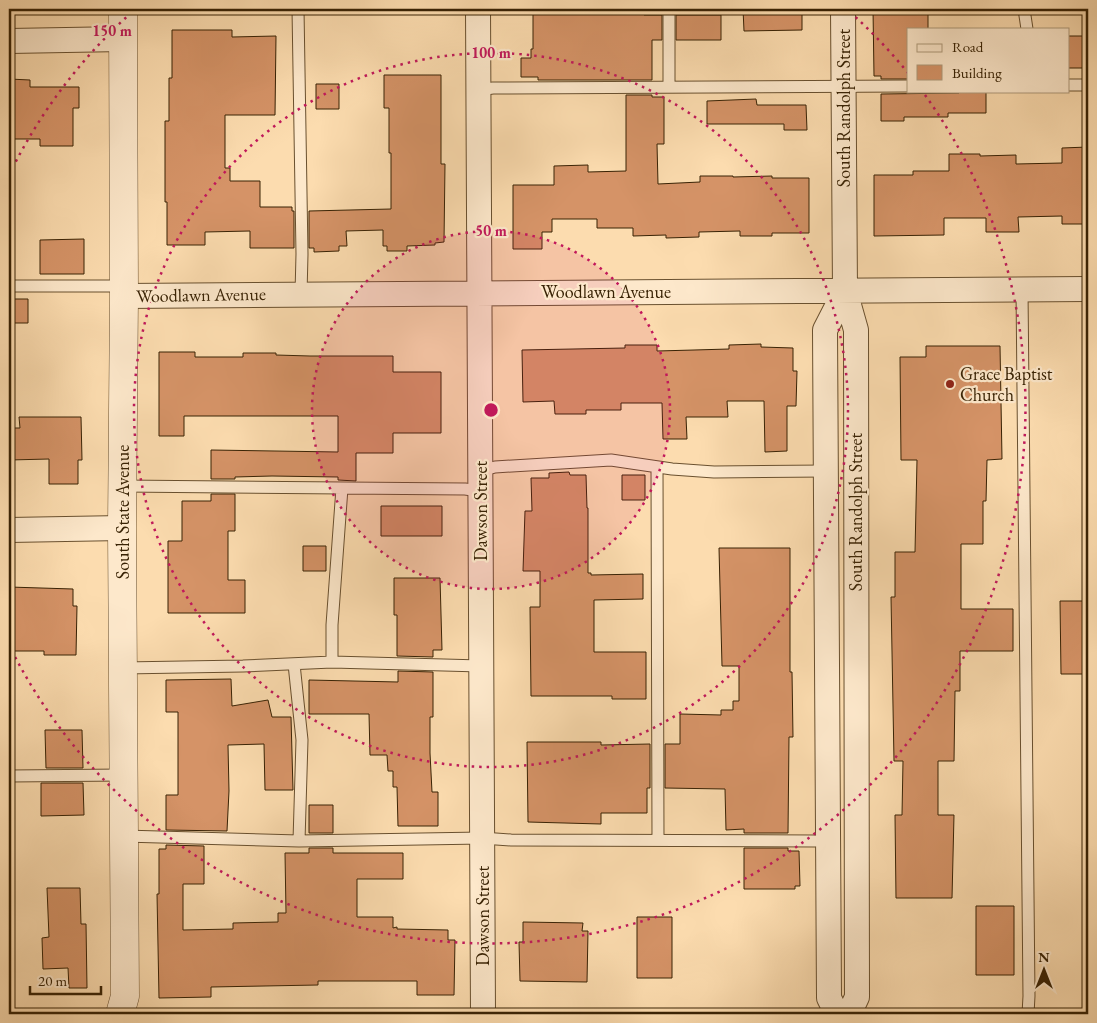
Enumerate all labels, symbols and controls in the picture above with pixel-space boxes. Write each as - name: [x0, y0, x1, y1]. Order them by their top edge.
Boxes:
- text: 150 m: [92, 21, 132, 40]
- street label: South Randolph Street: [832, 28, 855, 187]
- legend: [907, 28, 1070, 92]
- text: Road: [952, 37, 984, 56]
- text: 100 m: [471, 43, 511, 62]
- text: Building: [952, 63, 1002, 82]
- text: 50 m: [475, 221, 507, 240]
- street label: Woodlawn Avenue: [541, 280, 671, 303]
- street label: Woodlawn Avenue: [136, 282, 266, 307]
- place label: Grace Baptist Church: [960, 362, 1053, 406]
- marker: Grace Baptist Church: [944, 378, 956, 390]
- centre of rings: [482, 401, 500, 419]
- street label: South Randolph Street: [844, 432, 867, 591]
- street label: South State Avenue: [111, 445, 134, 579]
- street label: Dawson Street: [469, 461, 492, 561]
- street label: Dawson Street: [471, 866, 494, 966]
- north arrow: [1020, 946, 1070, 996]
- text: N: [1038, 948, 1050, 966]
- scale bar: [30, 963, 101, 995]
- text: 20 m: [38, 971, 67, 990]

